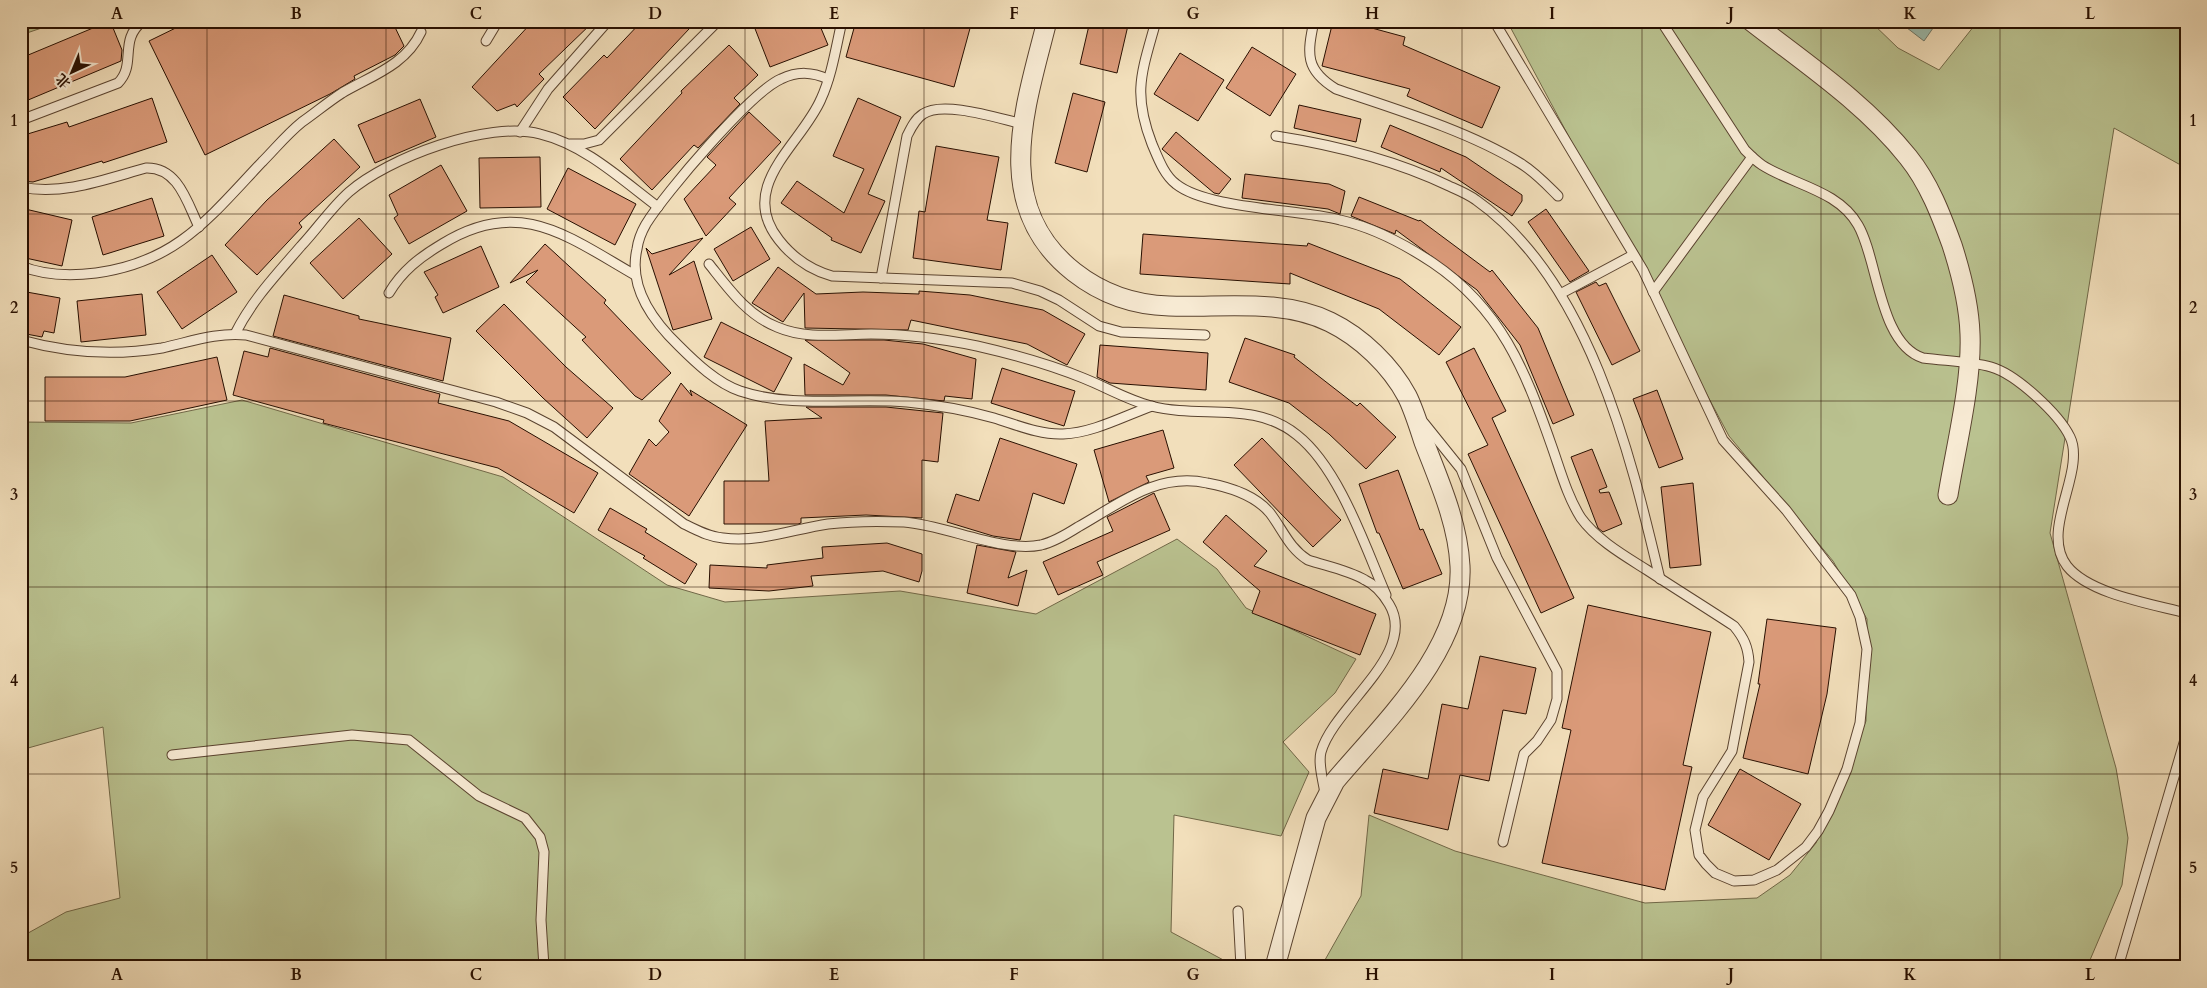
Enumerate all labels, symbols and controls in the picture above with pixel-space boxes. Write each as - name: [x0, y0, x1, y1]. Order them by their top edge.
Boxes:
- text: A: [111, 3, 123, 25]
- text: B: [290, 3, 302, 25]
- text: C: [470, 3, 482, 25]
- text: D: [648, 3, 662, 25]
- text: E: [829, 3, 839, 25]
- text: F: [1009, 3, 1019, 25]
- text: G: [1186, 3, 1200, 25]
- text: H: [1365, 3, 1379, 25]
- text: I: [1549, 3, 1555, 25]
- text: J: [1726, 3, 1734, 25]
- text: K: [1904, 3, 1917, 25]
- text: L: [2085, 3, 2096, 25]
- north arrow: [48, 48, 98, 98]
- text: 北: [52, 69, 75, 93]
- text: 1: [10, 110, 18, 132]
- text: 1: [2189, 110, 2197, 132]
- text: 2: [10, 297, 18, 319]
- text: 2: [2189, 297, 2197, 319]
- text: 3: [10, 484, 18, 506]
- text: 3: [2189, 484, 2197, 506]
- text: 4: [10, 670, 18, 692]
- text: 4: [2189, 670, 2197, 692]
- text: 5: [10, 857, 18, 879]
- text: 5: [2189, 857, 2197, 879]
- text: A: [111, 964, 123, 986]
- text: B: [290, 964, 302, 986]
- text: C: [470, 964, 482, 986]
- text: D: [648, 964, 662, 986]
- text: E: [829, 964, 839, 986]
- text: F: [1009, 964, 1019, 986]
- text: G: [1186, 964, 1200, 986]
- text: H: [1365, 964, 1379, 986]
- text: I: [1549, 964, 1555, 986]
- text: J: [1726, 964, 1734, 986]
- text: K: [1904, 964, 1917, 986]
- text: L: [2085, 964, 2096, 986]

